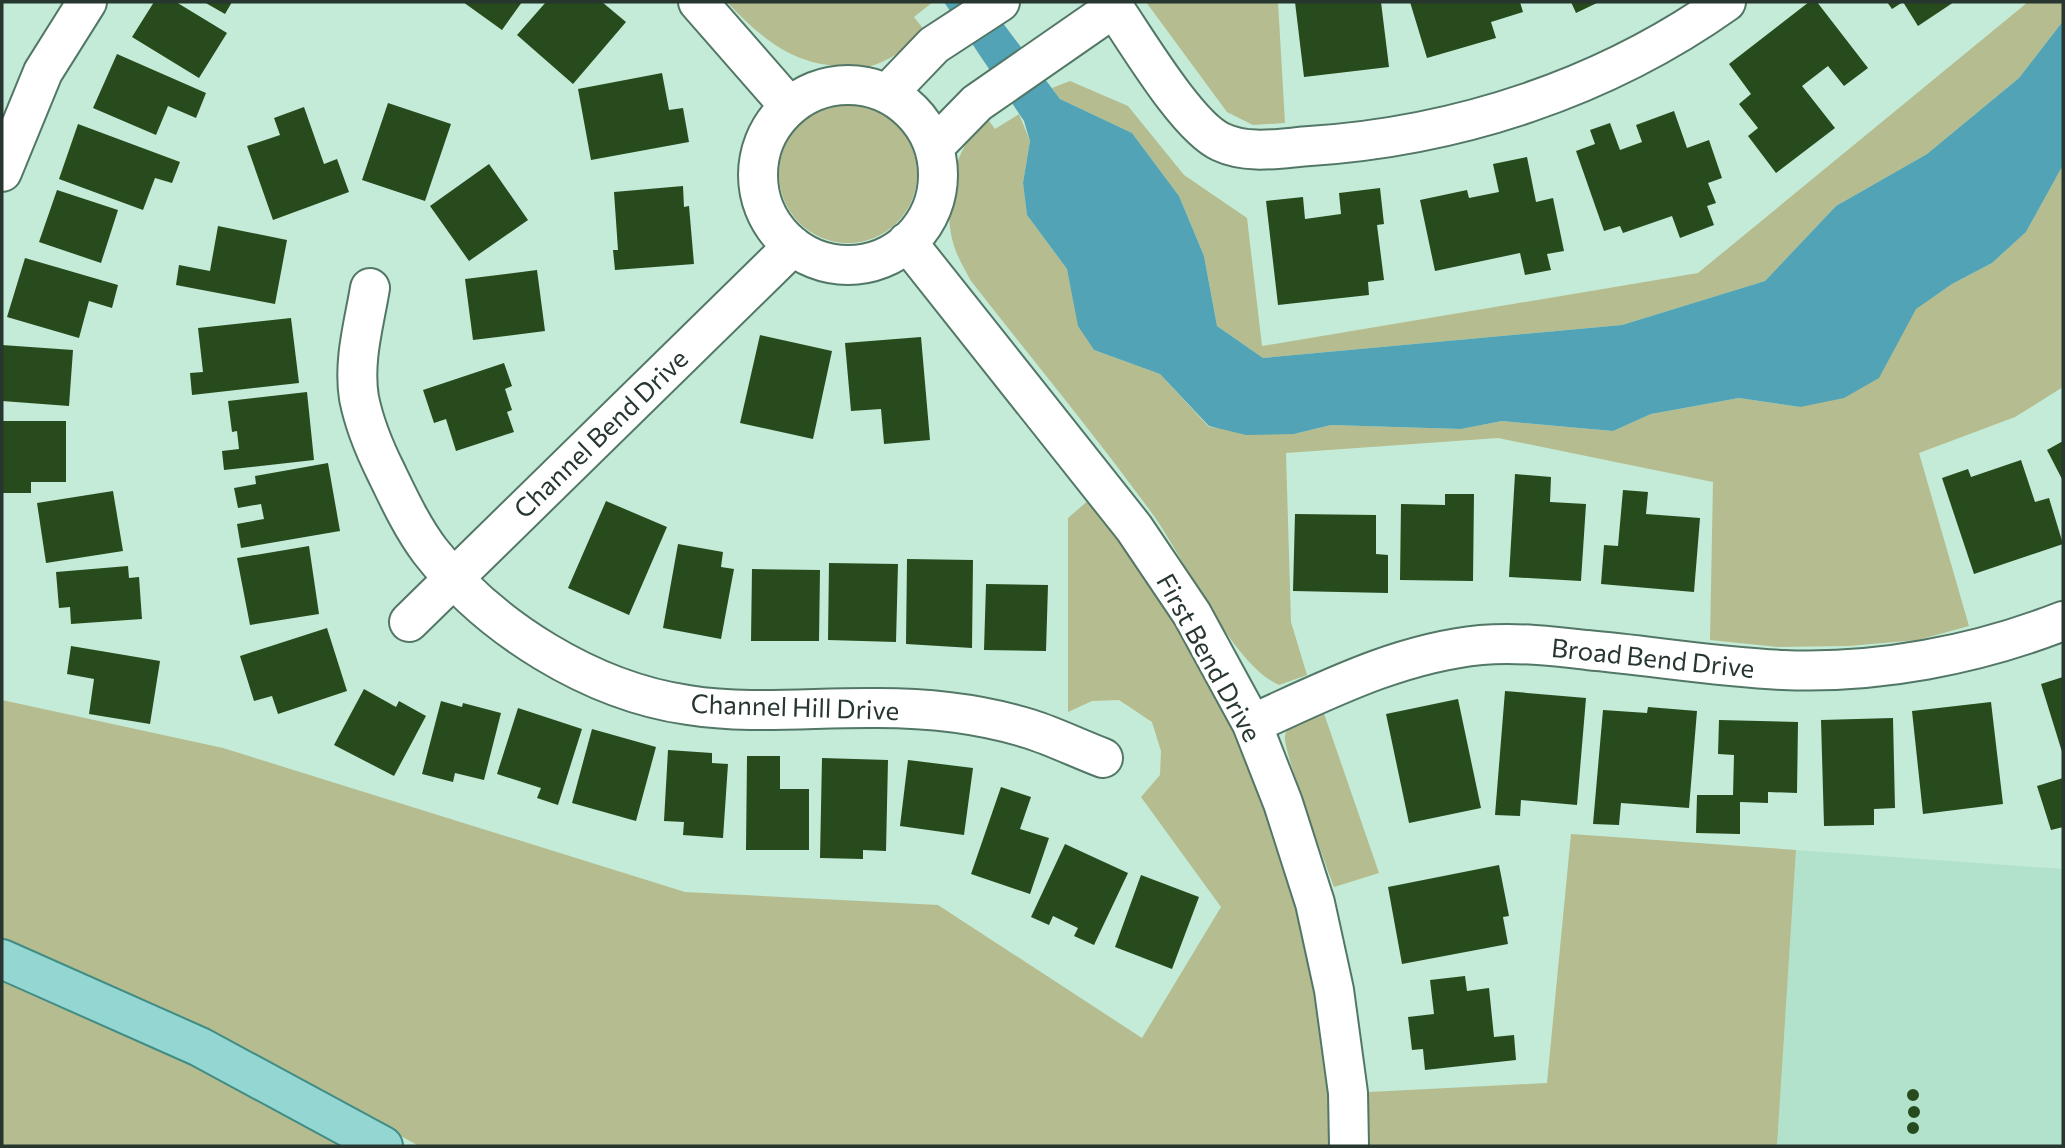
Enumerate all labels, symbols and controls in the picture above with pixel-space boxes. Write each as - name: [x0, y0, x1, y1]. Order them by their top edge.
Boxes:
- street label: Channel Bend Drive: [507, 342, 693, 524]
- street label: First Bend Drive: [1151, 568, 1269, 746]
- street label: Broad Bend Drive: [1550, 631, 1756, 683]
- street label: Channel Hill Drive: [690, 687, 900, 725]

